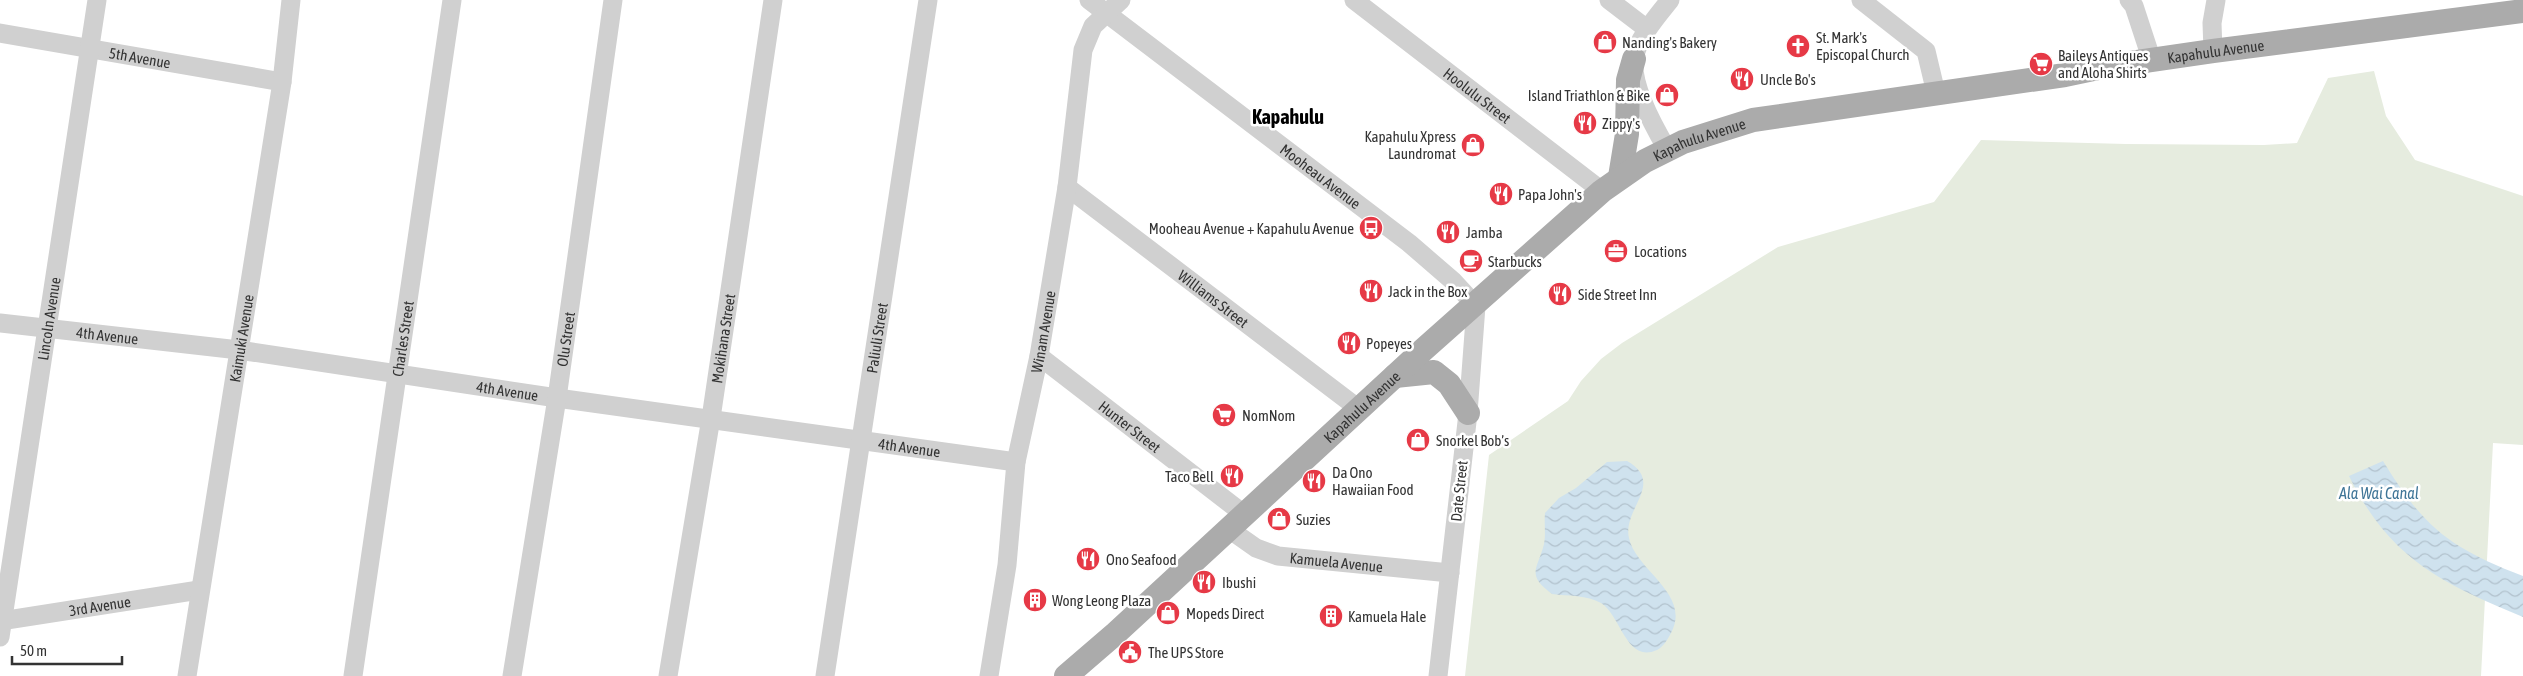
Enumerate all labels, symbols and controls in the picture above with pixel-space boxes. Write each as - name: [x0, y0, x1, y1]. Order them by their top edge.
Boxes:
- shop icon: Nanding's Bakery: [1592, 29, 1618, 55]
- place label: St. Mark's Episcopal Church: [1816, 29, 1909, 63]
- church icon: St. Mark's Episcopal Church: [1785, 33, 1811, 59]
- place label: Nanding's Bakery: [1622, 34, 1717, 51]
- street label: Kapahulu Avenue: [2166, 36, 2265, 66]
- street label: 5th Avenue: [108, 44, 172, 71]
- place label: Baileys Antiques and Aloha Shirts: [2058, 47, 2148, 81]
- supermarket icon: Baileys Antiques and Aloha Shirts: [2028, 51, 2054, 77]
- street label: Hoolulu Street: [1441, 64, 1515, 126]
- restaurant icon: Uncle Bo's: [1729, 66, 1755, 92]
- place label: Uncle Bo's: [1760, 71, 1816, 88]
- shop icon: Island Triathlon & Bike: [1654, 82, 1680, 108]
- place label: Island Triathlon & Bike: [1528, 87, 1650, 104]
- district label: Kapahulu: [1252, 105, 1324, 128]
- restaurant icon: Zippy's: [1572, 110, 1598, 136]
- street label: Kapahulu Avenue: [1650, 114, 1748, 164]
- place label: Zippy's: [1602, 115, 1640, 132]
- place label: Kapahulu Xpress Laundromat: [1364, 128, 1456, 162]
- shop icon: Kapahulu Xpress Laundromat: [1460, 132, 1486, 158]
- street label: Mooheau Avenue: [1277, 140, 1364, 212]
- restaurant icon: Papa John's: [1488, 181, 1514, 207]
- place label: Papa John's: [1518, 186, 1582, 203]
- bus stop icon: Mooheau Avenue + Kapahulu Avenue: [1358, 215, 1384, 241]
- restaurant icon: Jamba: [1435, 219, 1461, 245]
- place label: Mooheau Avenue + Kapahulu Avenue: [1149, 220, 1354, 237]
- place label: Jamba: [1466, 224, 1503, 241]
- office icon: Locations: [1603, 238, 1629, 264]
- place label: Locations: [1634, 243, 1687, 260]
- cafe icon: Starbucks: [1458, 248, 1484, 274]
- place label: Starbucks: [1488, 253, 1542, 270]
- street label: Williams Street: [1175, 266, 1252, 331]
- street label: Lincoln Avenue: [34, 276, 63, 361]
- restaurant icon: Jack in the Box: [1358, 278, 1384, 304]
- restaurant icon: Side Street Inn: [1547, 281, 1573, 307]
- place label: Jack in the Box: [1388, 283, 1467, 300]
- place label: Side Street Inn: [1578, 286, 1657, 303]
- street label: Winam Avenue: [1027, 289, 1058, 374]
- street label: Kaimuki Avenue: [226, 293, 256, 383]
- street label: Mokihana Street: [708, 293, 738, 384]
- street label: Charles Street: [388, 300, 416, 378]
- street label: Paliuli Street: [863, 301, 890, 374]
- street label: Olu Street: [553, 311, 578, 368]
- street label: 4th Avenue: [75, 323, 139, 347]
- restaurant icon: Popeyes: [1336, 330, 1362, 356]
- place label: Popeyes: [1366, 335, 1412, 352]
- street label: Kapahulu Avenue: [1320, 367, 1403, 446]
- street label: 4th Avenue: [475, 377, 540, 404]
- street label: Hunter Street: [1096, 397, 1164, 456]
- supermarket icon: NomNom: [1211, 402, 1237, 428]
- place label: NomNom: [1242, 407, 1295, 424]
- shop icon: Snorkel Bob’s: [1405, 427, 1431, 453]
- place label: Snorkel Bob’s: [1436, 432, 1509, 449]
- street label: 4th Avenue: [877, 434, 942, 460]
- street label: Date Street: [1447, 460, 1471, 522]
- restaurant icon: Taco Bell: [1219, 463, 1245, 489]
- place label: Da Ono Hawaiian Food: [1332, 464, 1414, 498]
- place label: Taco Bell: [1165, 468, 1214, 485]
- restaurant icon: Da Ono Hawaiian Food: [1301, 468, 1327, 494]
- water label: Ala Wai Canal: [2338, 484, 2419, 502]
- shop icon: Suzies: [1266, 506, 1292, 532]
- place label: Suzies: [1296, 511, 1331, 528]
- restaurant icon: Ono Seafood: [1075, 546, 1101, 572]
- street label: Kamuela Avenue: [1289, 549, 1384, 575]
- place label: Ono Seafood: [1106, 551, 1177, 568]
- restaurant icon: Ibushi: [1191, 569, 1217, 595]
- place label: Ibushi: [1222, 574, 1256, 591]
- building icon: Wong Leong Plaza: [1022, 587, 1048, 613]
- street label: 3rd Avenue: [68, 592, 132, 619]
- place label: Wong Leong Plaza: [1052, 592, 1151, 609]
- shop icon: Mopeds Direct: [1155, 600, 1181, 626]
- building icon: Kamuela Hale: [1318, 603, 1344, 629]
- place label: Mopeds Direct: [1186, 605, 1264, 622]
- place label: Kamuela Hale: [1348, 608, 1426, 625]
- scale bar: [12, 634, 122, 666]
- public building icon: The UPS Store: [1117, 639, 1143, 665]
- text: 50 m: [20, 642, 47, 659]
- place label: The UPS Store: [1148, 644, 1224, 661]

